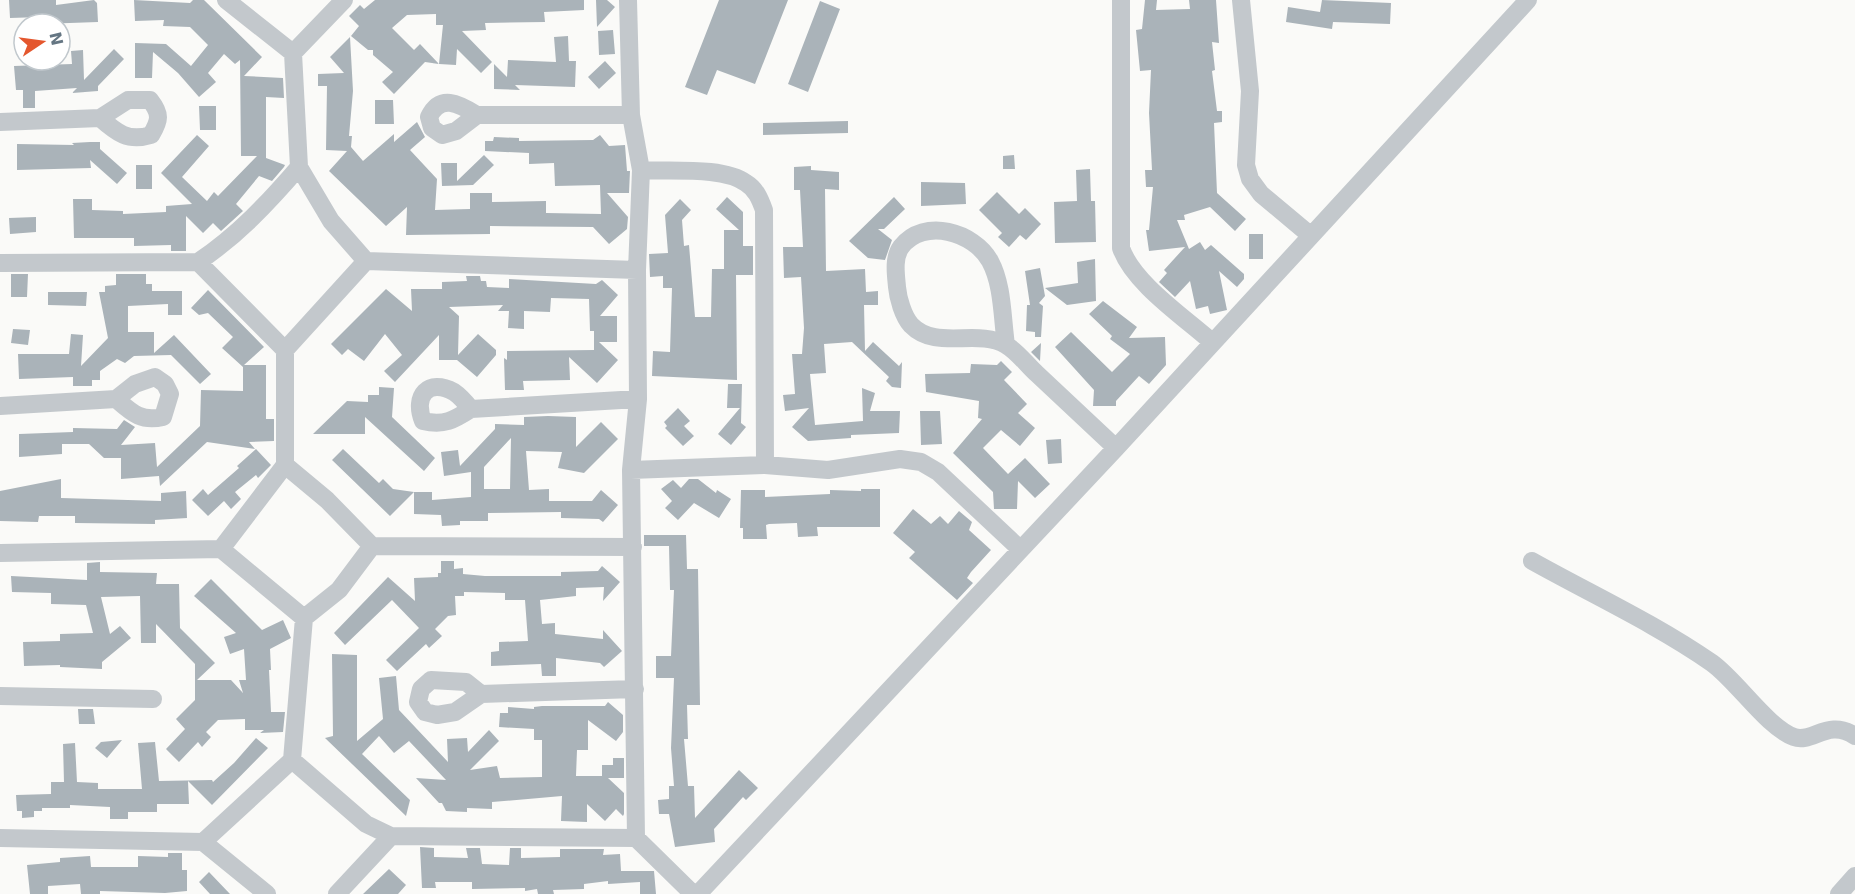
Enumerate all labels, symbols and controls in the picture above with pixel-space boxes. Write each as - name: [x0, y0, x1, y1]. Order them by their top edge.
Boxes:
- north arrow: [12, 12, 72, 72]
- text: N: [45, 30, 67, 47]

